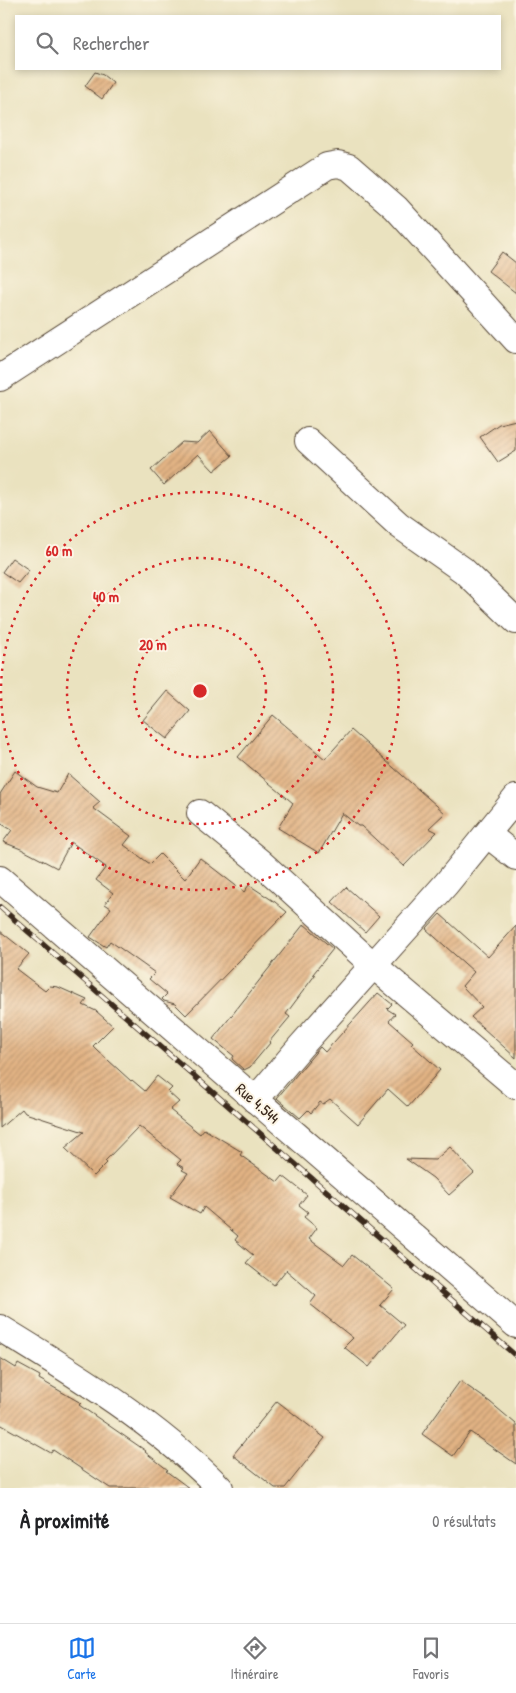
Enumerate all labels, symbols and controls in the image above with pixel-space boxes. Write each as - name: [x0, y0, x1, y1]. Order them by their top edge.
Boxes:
- search box: [15, 15, 501, 70]
- icon: search: [33, 29, 61, 57]
- text: Rechercher: [73, 30, 150, 56]
- text: 60 m: [46, 540, 72, 561]
- text: 40 m: [93, 586, 119, 607]
- text: 20 m: [139, 634, 167, 655]
- centre of rings: [191, 682, 209, 700]
- street label: Rue 4.544: [231, 1078, 285, 1128]
- text: À proximité: [20, 1506, 109, 1535]
- text: 0 résultats: [432, 1510, 496, 1532]
- tab: Carte: [67, 1634, 96, 1683]
- tab: Itinéraire: [230, 1634, 279, 1683]
- tab: Favoris: [413, 1634, 449, 1683]

